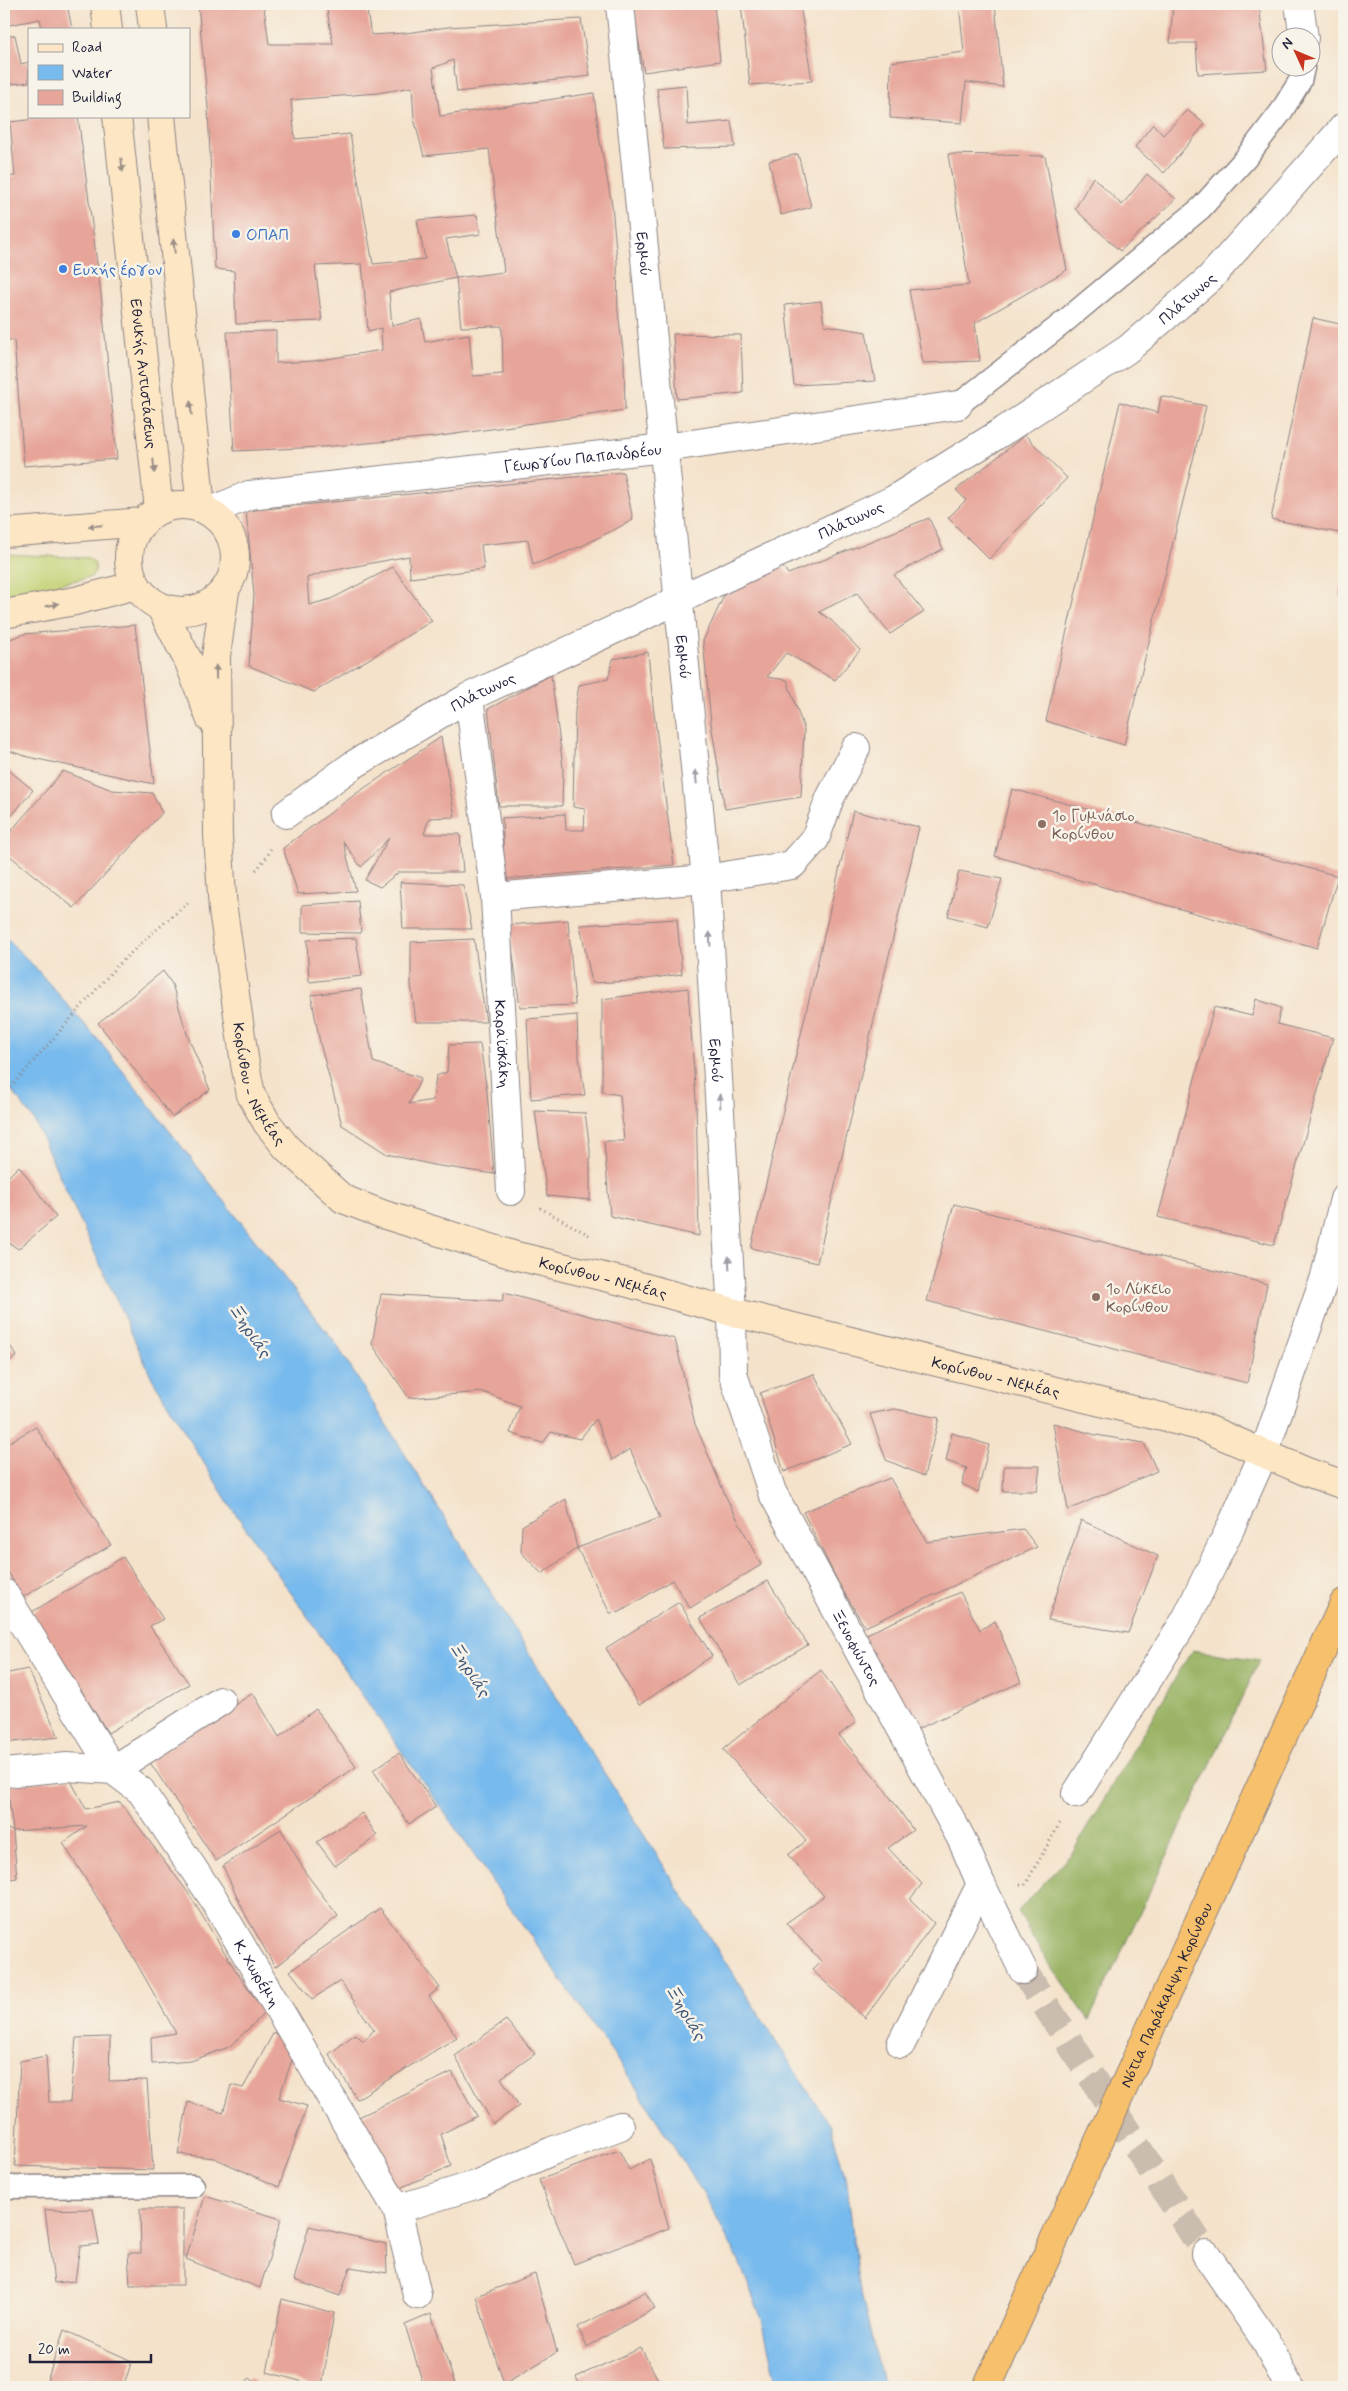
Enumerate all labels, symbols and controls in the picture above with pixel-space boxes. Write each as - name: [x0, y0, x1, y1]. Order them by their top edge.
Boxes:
- legend: [28, 28, 190, 118]
- north arrow: [1270, 28, 1320, 78]
- text: N: [1278, 34, 1297, 53]
- text: Road: [72, 38, 102, 58]
- text: Water: [72, 64, 112, 84]
- text: Building: [72, 88, 122, 109]
- one-way arrow: [118, 157, 126, 173]
- place label: ΟΠΑΠ: [246, 225, 289, 246]
- marker: ΟΠΑΠ: [230, 228, 242, 240]
- street label: Ερμού: [630, 231, 656, 277]
- one-way arrow: [170, 238, 178, 254]
- place label: Ευχής έργον: [73, 259, 162, 281]
- marker: Ευχής έργον: [57, 263, 69, 275]
- street label: Πλάτωνος: [1154, 269, 1222, 330]
- street label: Εθνικής Αντιστάσεως: [125, 298, 161, 450]
- one-way arrow: [186, 399, 194, 415]
- street label: Γεωργίου Παπανδρέου: [503, 439, 663, 478]
- one-way arrow: [150, 458, 158, 474]
- street label: Πλάτωνος: [815, 497, 887, 545]
- one-way arrow: [87, 523, 103, 531]
- one-way arrow: [44, 601, 60, 609]
- street label: Ερμού: [670, 634, 695, 680]
- one-way arrow: [212, 663, 220, 679]
- street label: Πλάτωνος: [447, 668, 519, 718]
- one-way arrow: [692, 769, 700, 785]
- place label: 1ο Γυμνάσιο Κορίνθου: [1052, 806, 1135, 845]
- marker: 1ο Γυμνάσιο Κορίνθου: [1036, 818, 1048, 830]
- one-way arrow: [705, 931, 713, 947]
- street label: Καραϊσκάκη: [489, 999, 514, 1089]
- street label: Κορίνθου - Νεμέας: [227, 1021, 290, 1150]
- street label: Ερμού: [704, 1038, 727, 1083]
- one-way arrow: [715, 1093, 723, 1109]
- street label: Κορίνθου - Νεμέας: [537, 1253, 669, 1305]
- one-way arrow: [725, 1255, 733, 1271]
- place label: 1ο Λύκειο Κορίνθου: [1106, 1279, 1171, 1318]
- marker: 1ο Λύκειο Κορίνθου: [1090, 1291, 1102, 1303]
- water label: Ξηριάς: [222, 1298, 277, 1364]
- street label: Κορίνθου - Νεμέας: [929, 1352, 1062, 1404]
- street label: Ξενοφώντος: [826, 1606, 885, 1690]
- water label: Ξηριάς: [443, 1637, 496, 1703]
- street label: Νότια Παράκαμψη Κορίνθου: [1116, 1900, 1218, 2091]
- street label: Κ. Χωρέμη: [228, 1936, 285, 2012]
- water label: Ξηριάς: [659, 1980, 712, 2046]
- scale bar: [30, 2331, 151, 2363]
- text: 20 m: [38, 2340, 70, 2360]

